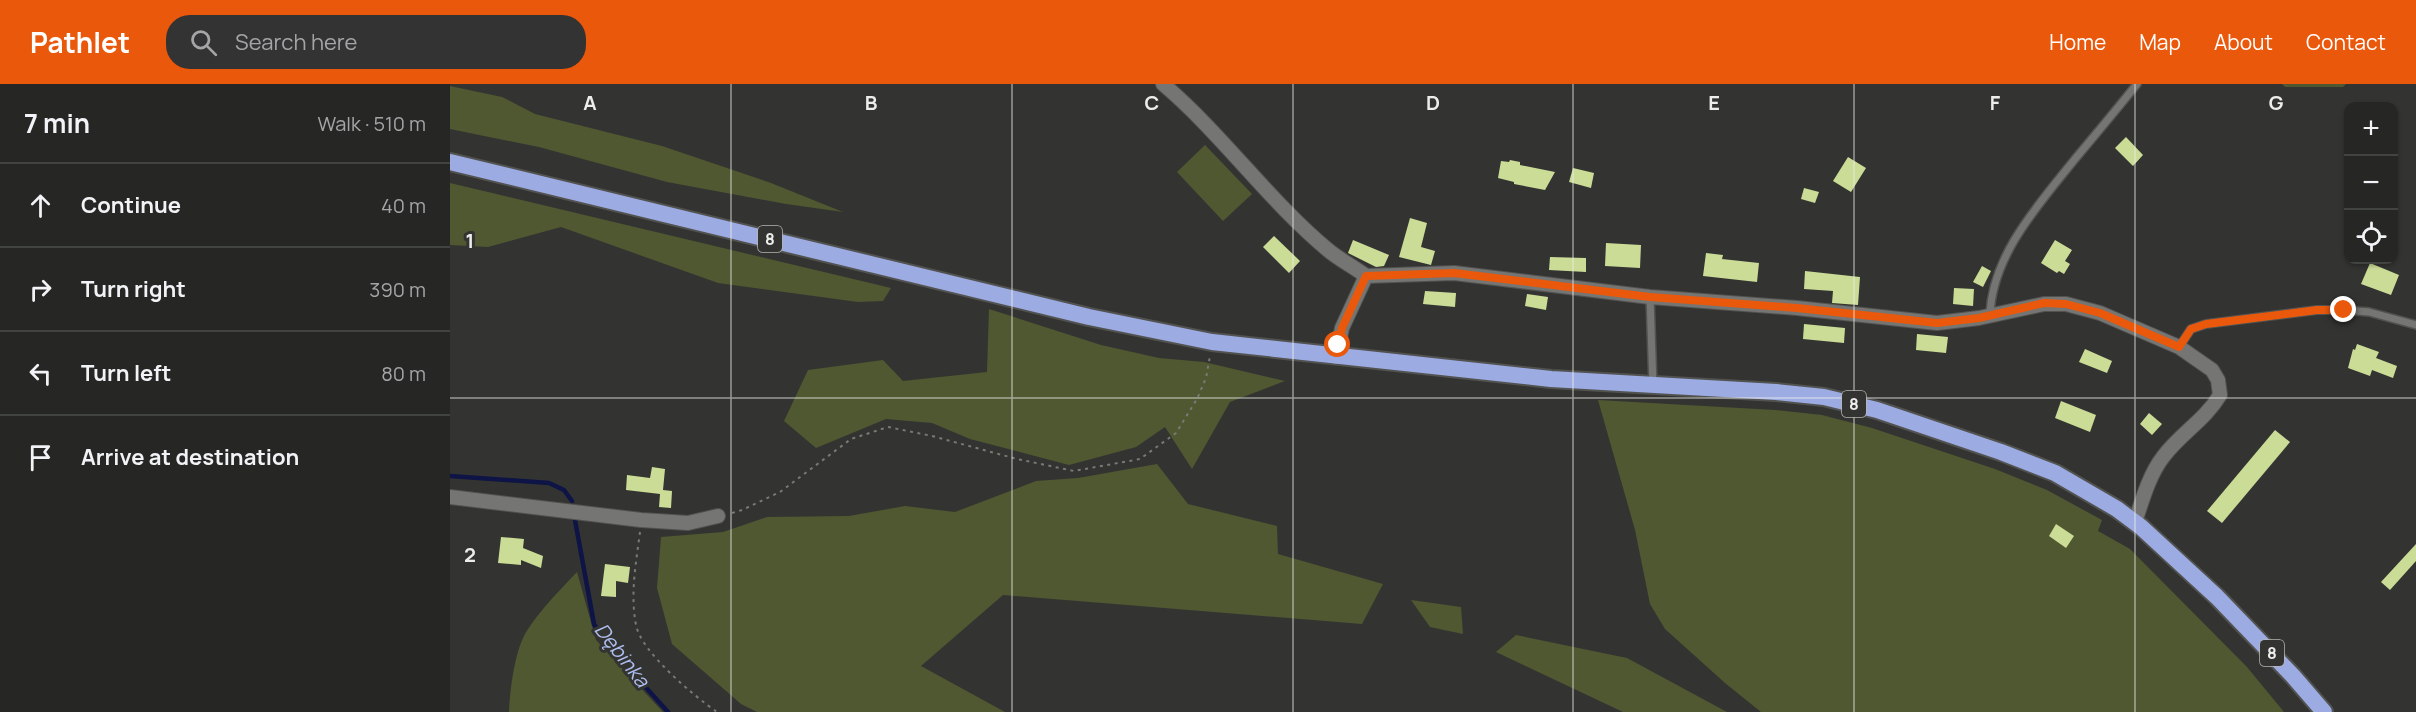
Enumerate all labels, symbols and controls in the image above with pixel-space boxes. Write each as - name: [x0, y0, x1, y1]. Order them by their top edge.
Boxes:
- search box: [166, 15, 586, 69]
- text: Pathlet: [30, 23, 130, 61]
- icon: search: [187, 26, 220, 59]
- text: Search here: [235, 27, 357, 57]
- text: Home: [2049, 28, 2106, 56]
- text: Map: [2139, 28, 2181, 56]
- text: About: [2214, 28, 2273, 56]
- text: Contact: [2306, 28, 2386, 56]
- text: A: [583, 89, 597, 116]
- text: B: [865, 89, 878, 116]
- text: C: [1145, 89, 1159, 116]
- text: D: [1426, 89, 1440, 116]
- text: E: [1708, 89, 1720, 116]
- text: F: [1990, 89, 2001, 116]
- text: G: [2269, 89, 2284, 116]
- map controls: [2344, 102, 2398, 264]
- button: +: [2344, 102, 2398, 156]
- text: 7 min: [24, 105, 90, 141]
- text: Walk · 510 m: [317, 110, 426, 137]
- button: −: [2344, 156, 2398, 210]
- icon: ahead: [24, 189, 57, 222]
- text: Continue: [81, 190, 181, 220]
- text: 40 m: [381, 192, 426, 219]
- button: locate: [2344, 210, 2398, 264]
- road number: 8: [758, 226, 782, 252]
- text: 1: [466, 227, 474, 254]
- icon: right: [24, 273, 57, 306]
- text: Turn right: [81, 274, 186, 304]
- text: 390 m: [369, 276, 426, 303]
- route end: [2330, 296, 2356, 322]
- route start: [1324, 331, 1350, 357]
- icon: left: [24, 357, 57, 390]
- text: Turn left: [81, 358, 171, 388]
- text: 80 m: [381, 360, 426, 387]
- road number: 8: [1842, 391, 1866, 417]
- icon: arrive: [24, 441, 57, 474]
- text: Arrive at destination: [81, 442, 299, 472]
- text: 2: [464, 541, 476, 568]
- water label: Dębinka: [589, 617, 657, 693]
- road number: 8: [2260, 640, 2284, 666]

